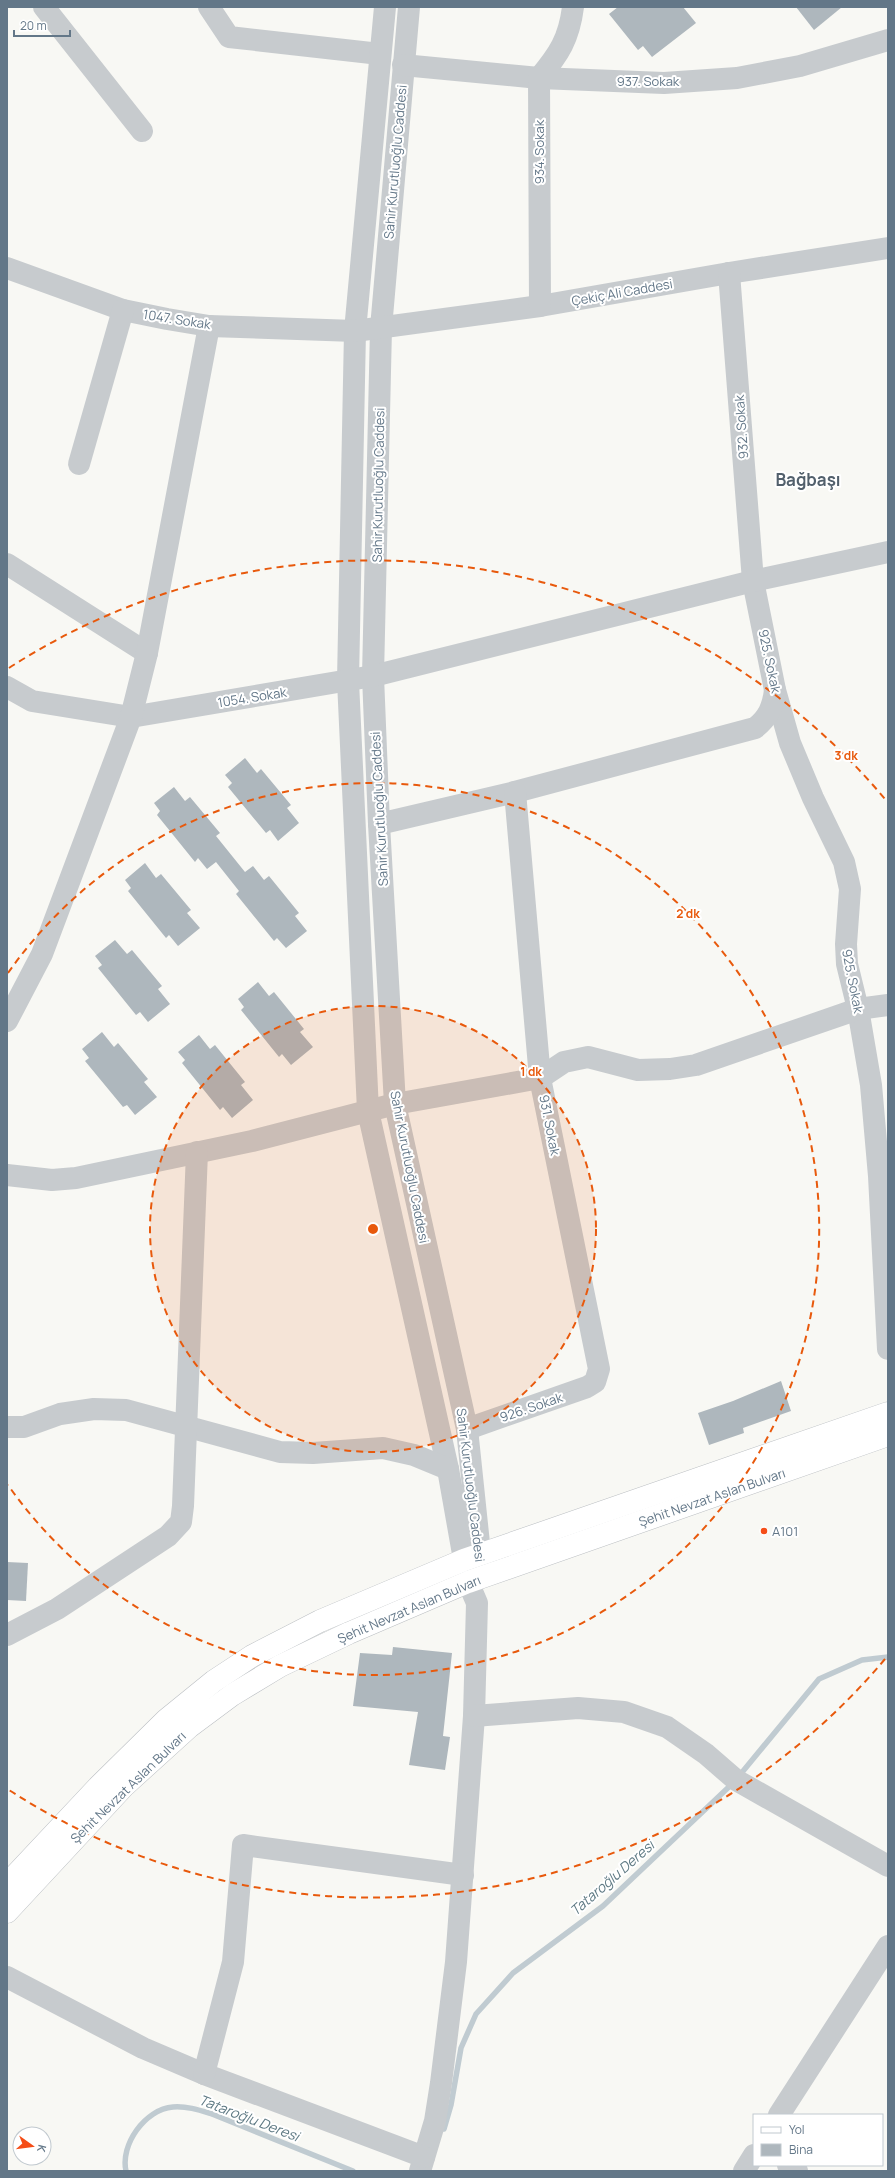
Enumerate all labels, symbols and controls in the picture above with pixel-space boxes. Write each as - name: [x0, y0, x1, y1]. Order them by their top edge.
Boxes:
- scale bar: [14, 12, 70, 38]
- text: 20 m: [20, 17, 47, 34]
- street label: 937. Sokak: [617, 72, 680, 90]
- street label: Sahir Kurutluoğlu Caddesi: [379, 84, 411, 240]
- street label: 934. Sokak: [530, 119, 548, 184]
- street label: Çekiç Ali Caddesi: [570, 274, 674, 310]
- street label: 1047. Sokak: [142, 305, 213, 333]
- street label: 932. Sokak: [730, 394, 752, 460]
- street label: Sahir Kurutluoğlu Caddesi: [368, 407, 388, 563]
- district label: Bağbaşı: [775, 468, 841, 491]
- street label: 925. Sokak: [754, 627, 786, 695]
- street label: 1054. Sokak: [216, 683, 288, 711]
- street label: Sahir Kurutluoğlu Caddesi: [366, 731, 392, 887]
- text: 3 dk: [834, 747, 858, 764]
- text: 2 dk: [676, 905, 700, 922]
- street label: 925. Sokak: [838, 948, 868, 1015]
- text: 1 dk: [520, 1063, 542, 1080]
- street label: Sahir Kurutluoğlu Caddesi: [386, 1089, 434, 1245]
- street label: 931. Sokak: [535, 1093, 565, 1157]
- centre of rings: [366, 1222, 380, 1236]
- street label: 926. Sokak: [497, 1388, 565, 1426]
- street label: Sahir Kurutluoğlu Caddesi: [453, 1407, 489, 1563]
- street label: Şehit Nevzat Aslan Bulvarı: [636, 1463, 788, 1531]
- place label: A101: [772, 1522, 798, 1540]
- marker: A101: [759, 1526, 769, 1536]
- street label: Şehit Nevzat Aslan Bulvarı: [335, 1571, 483, 1647]
- street label: Şehit Nevzat Aslan Bulvarı: [66, 1727, 190, 1847]
- water label: Tataroğlu Deresi: [566, 1835, 659, 1919]
- water label: Tataroğlu Deresi: [196, 2090, 304, 2146]
- legend: [753, 2114, 883, 2166]
- text: Yol: [789, 2121, 805, 2138]
- north arrow: [12, 2126, 52, 2166]
- text: Bina: [789, 2141, 813, 2158]
- text: K: [34, 2143, 50, 2155]

